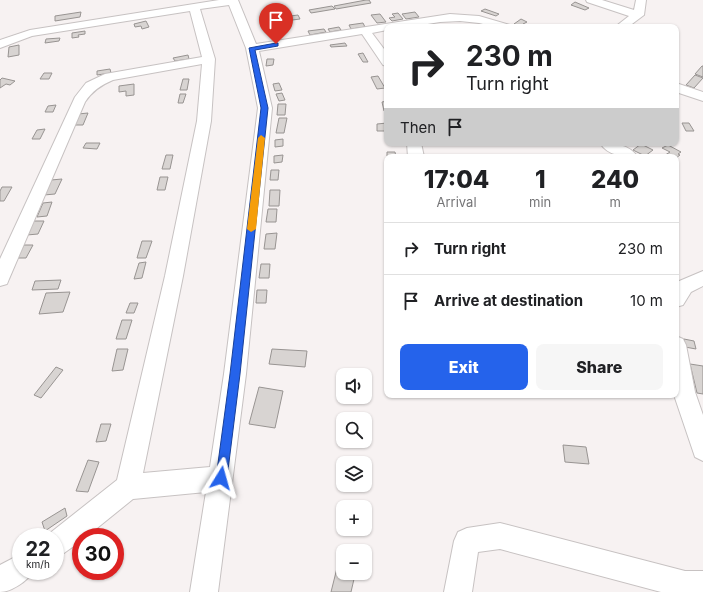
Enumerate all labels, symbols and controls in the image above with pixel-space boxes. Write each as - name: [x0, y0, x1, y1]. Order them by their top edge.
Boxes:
- pin: [259, 3, 293, 44]
- icon: arrive: [265, 9, 287, 31]
- text: 230 m: [466, 39, 553, 73]
- icon: right: [400, 40, 452, 92]
- text: Turn right: [466, 73, 549, 94]
- icon: arrive: [444, 116, 466, 138]
- text: Then: [400, 118, 436, 137]
- text: 17:04: [424, 165, 489, 194]
- text: 1: [535, 165, 545, 194]
- text: 240: [591, 165, 639, 194]
- text: Arrival: [437, 194, 477, 210]
- text: min: [529, 194, 551, 210]
- text: m: [609, 194, 621, 210]
- icon: right: [400, 238, 422, 260]
- text: Turn right: [434, 239, 506, 258]
- text: 230 m: [618, 239, 663, 258]
- icon: arrive: [400, 290, 422, 312]
- text: Arrive at destination: [434, 291, 583, 310]
- text: 10 m: [630, 291, 663, 310]
- button: Exit: [400, 344, 528, 390]
- button: Share: [536, 344, 663, 390]
- map controls: [336, 368, 372, 580]
- button: sound: [336, 368, 372, 404]
- button: search: [336, 412, 372, 448]
- button: layers: [336, 456, 372, 492]
- position arrow: [200, 457, 242, 499]
- button: +: [336, 500, 372, 536]
- speed limit sign: 30: [72, 528, 124, 580]
- text: 22: [25, 537, 51, 561]
- button: −: [336, 544, 372, 580]
- text: km/h: [26, 558, 50, 570]

